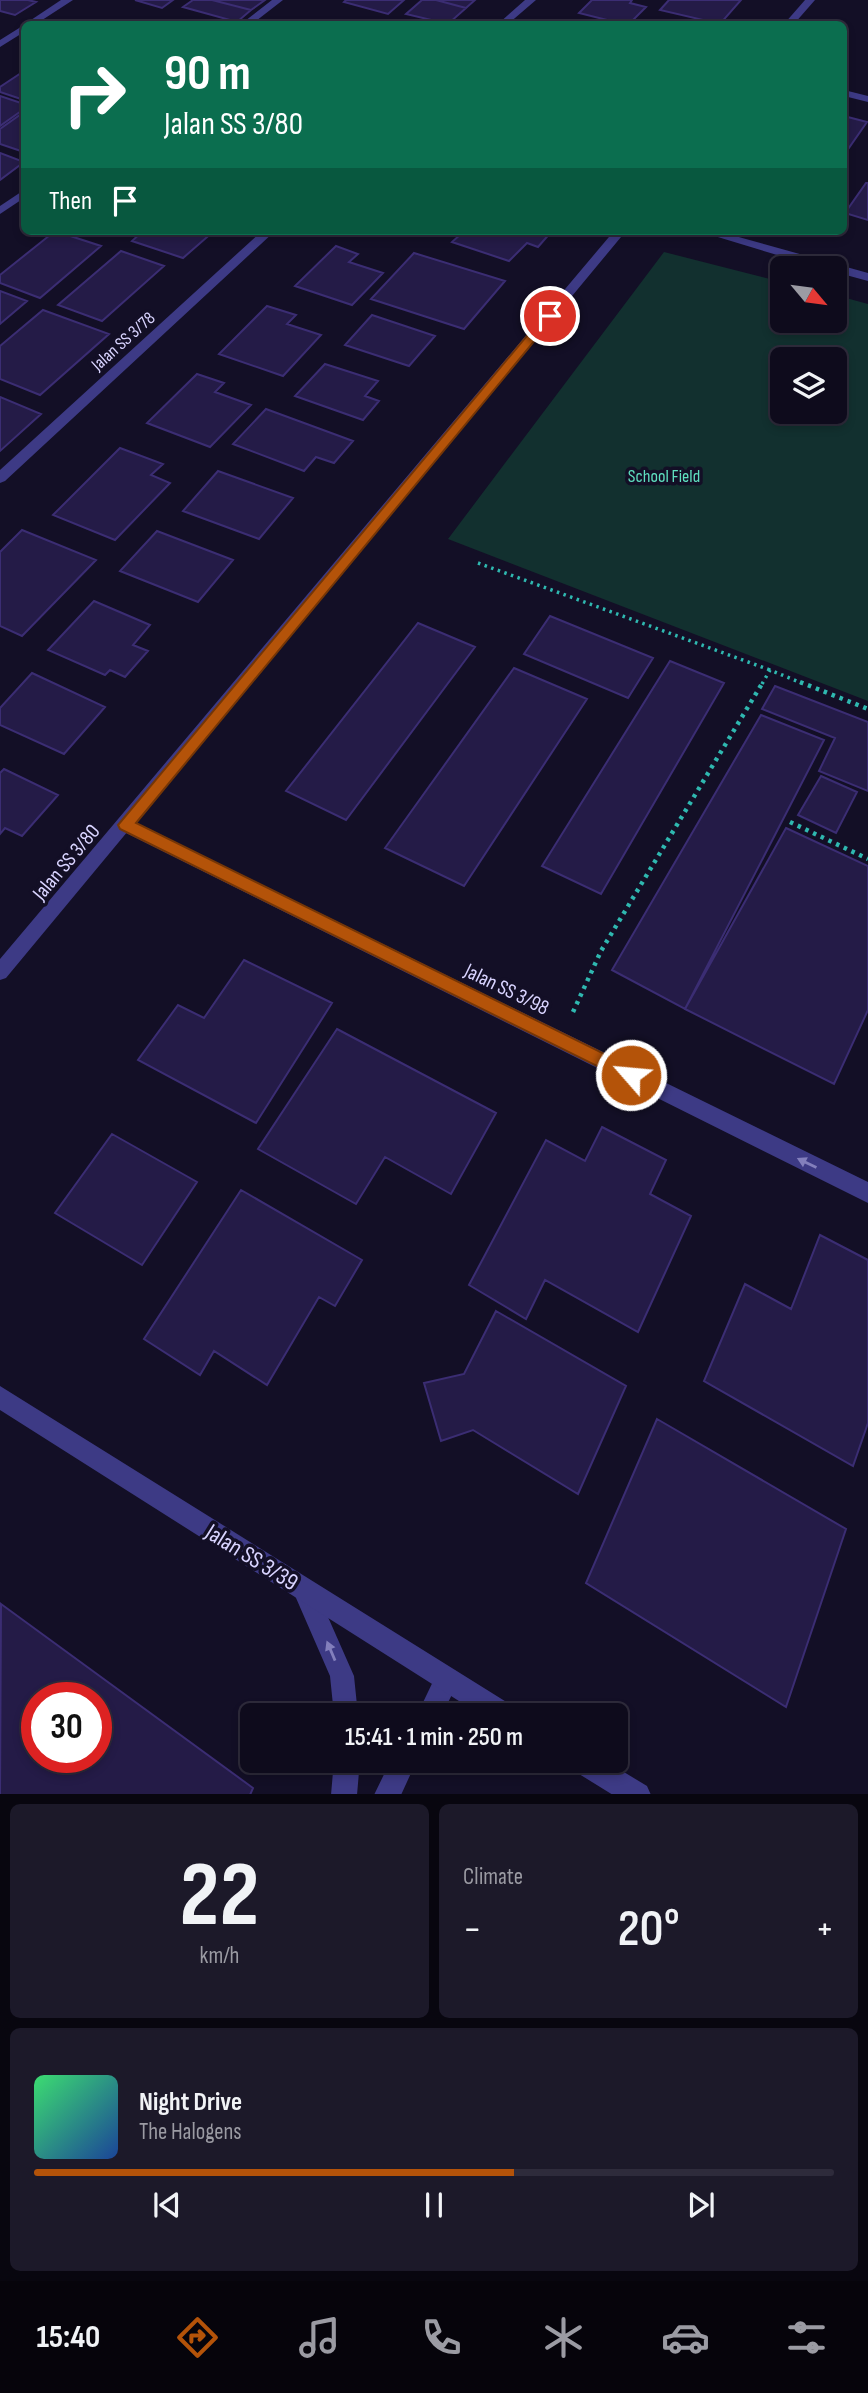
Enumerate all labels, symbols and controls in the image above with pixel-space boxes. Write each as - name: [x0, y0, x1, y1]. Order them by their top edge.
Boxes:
- text: 90 m: [164, 45, 251, 104]
- icon: right: [49, 49, 140, 140]
- text: Jalan SS 3/80: [164, 105, 303, 144]
- icon: arrive: [106, 182, 144, 220]
- text: Then: [49, 186, 92, 217]
- north arrow: [770, 256, 847, 332]
- map controls: [770, 256, 847, 424]
- pin: [520, 286, 580, 346]
- icon: arrive: [531, 297, 569, 335]
- street label: Jalan SS 3/78: [87, 307, 159, 376]
- button: layers: [770, 347, 847, 424]
- park label: School Field: [628, 466, 700, 487]
- street label: Jalan SS 3/80: [27, 819, 105, 906]
- street label: Jalan SS 3/98: [459, 958, 553, 1021]
- position arrow: [594, 1038, 668, 1112]
- one-way arrow: [797, 1157, 817, 1168]
- street label: Jalan SS 3/39: [199, 1517, 303, 1597]
- one-way arrow: [325, 1641, 336, 1662]
- speed limit sign: 30: [21, 1682, 112, 1773]
- text: 15:41 · 1 min · 250 m: [345, 1722, 523, 1753]
- text: 22: [180, 1842, 259, 1951]
- text: Climate: [463, 1863, 523, 1891]
- text: 20°: [617, 1898, 680, 1961]
- text: −: [463, 1907, 482, 1952]
- text: +: [815, 1907, 834, 1952]
- text: km/h: [200, 1942, 239, 1970]
- text: Night Drive: [139, 2087, 242, 2118]
- text: The Halogens: [139, 2118, 242, 2146]
- icon: previous: [148, 2186, 186, 2224]
- icon: pause: [415, 2186, 453, 2224]
- icon: next: [682, 2186, 720, 2224]
- icon: directions: [173, 2313, 222, 2362]
- icon: music: [295, 2313, 344, 2362]
- icon: phone: [417, 2313, 466, 2362]
- icon: climate: [539, 2313, 588, 2362]
- icon: car: [661, 2313, 710, 2362]
- icon: filters: [782, 2313, 831, 2362]
- text: 15:40: [36, 2318, 100, 2357]

